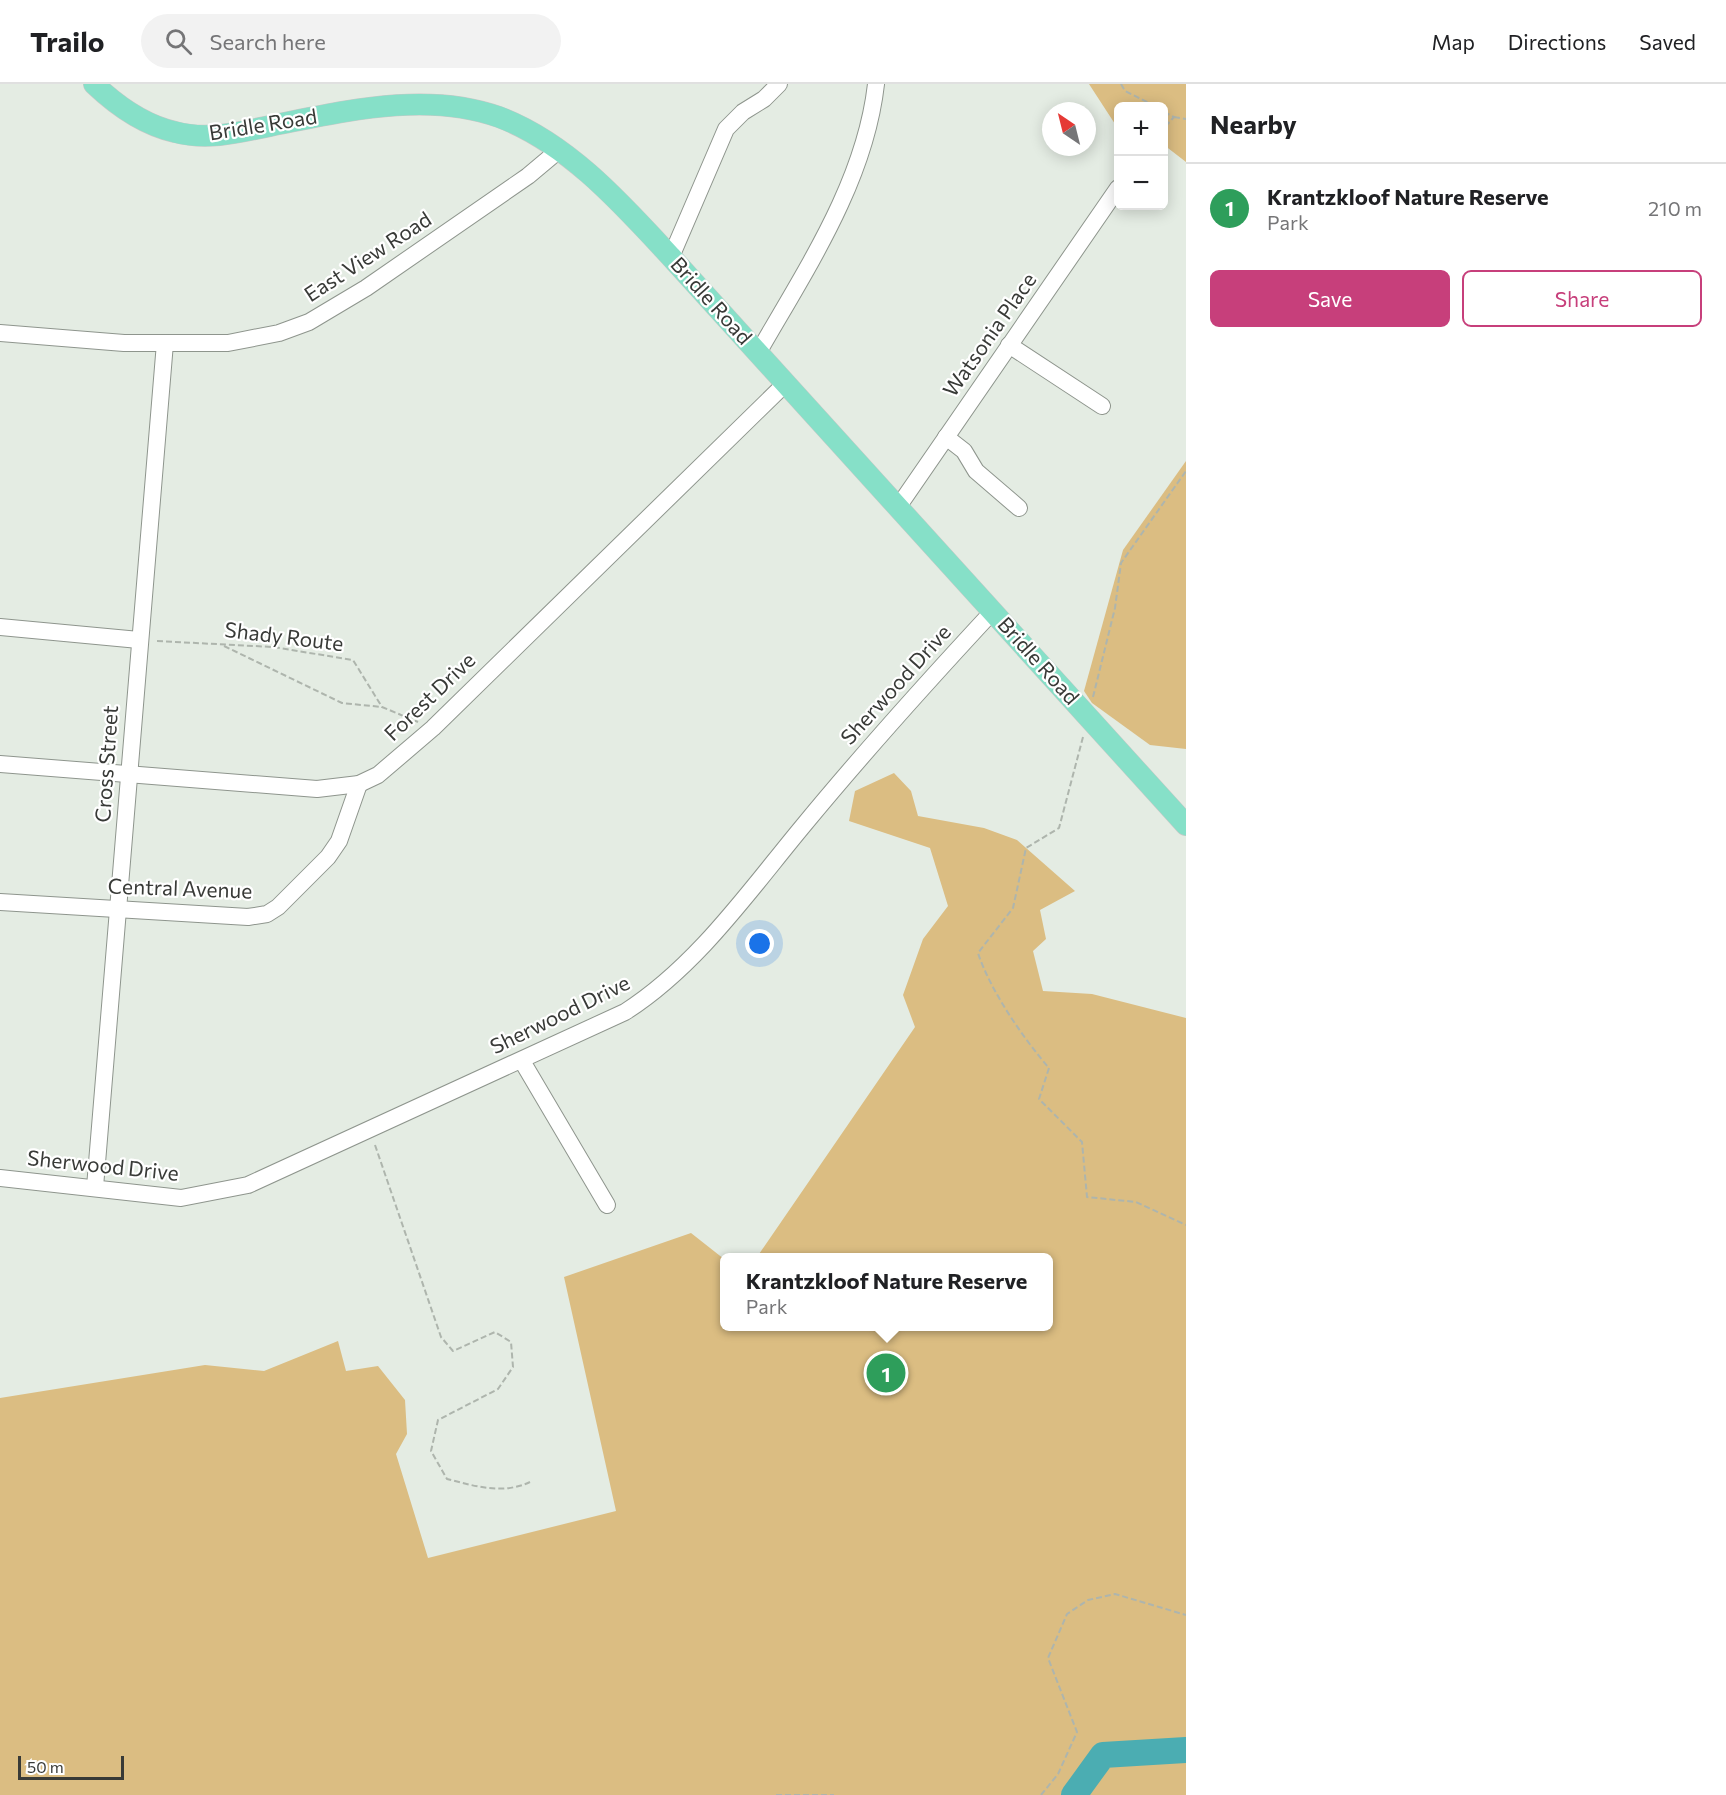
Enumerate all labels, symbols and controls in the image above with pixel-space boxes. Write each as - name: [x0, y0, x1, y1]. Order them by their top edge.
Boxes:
- search box: [141, 14, 561, 68]
- text: Trailo: [30, 24, 105, 58]
- icon: search: [162, 25, 195, 58]
- text: Search here: [210, 28, 326, 55]
- text: Map: [1432, 29, 1475, 54]
- text: Directions: [1508, 29, 1606, 54]
- text: Saved: [1639, 29, 1696, 54]
- north arrow: [1042, 102, 1096, 156]
- map controls: [1114, 102, 1168, 210]
- button: +: [1114, 102, 1168, 156]
- street label: Bridle Road: [207, 103, 319, 144]
- text: Nearby: [1210, 108, 1297, 139]
- button: −: [1114, 156, 1168, 210]
- text: Krantzkloof Nature Reserve: [1267, 183, 1549, 210]
- text: 1: [1225, 196, 1234, 220]
- text: 210 m: [1648, 196, 1702, 220]
- street label: East View Road: [299, 205, 435, 306]
- text: Park: [1267, 210, 1309, 234]
- street label: Bridle Road: [666, 251, 758, 349]
- street label: Watsonia Place: [937, 267, 1041, 401]
- button: Save: [1210, 270, 1450, 327]
- button: Share: [1462, 270, 1702, 327]
- street label: Bridle Road: [993, 611, 1085, 709]
- street label: Shady Route: [223, 616, 345, 655]
- street label: Sherwood Drive: [835, 619, 955, 749]
- street label: Forest Drive: [379, 647, 479, 745]
- street label: Cross Street: [89, 705, 122, 823]
- street label: Central Avenue: [107, 872, 253, 903]
- your location: [745, 929, 774, 958]
- street label: Sherwood Drive: [485, 969, 633, 1058]
- street label: Sherwood Drive: [26, 1144, 180, 1185]
- popup: [720, 1253, 1053, 1331]
- text: Krantzkloof Nature Reserve: [746, 1267, 1027, 1294]
- text: Park: [746, 1294, 788, 1318]
- pin: 1: [866, 1350, 906, 1396]
- scale bar: [18, 1753, 124, 1780]
- text: 50 m: [27, 1757, 64, 1776]

